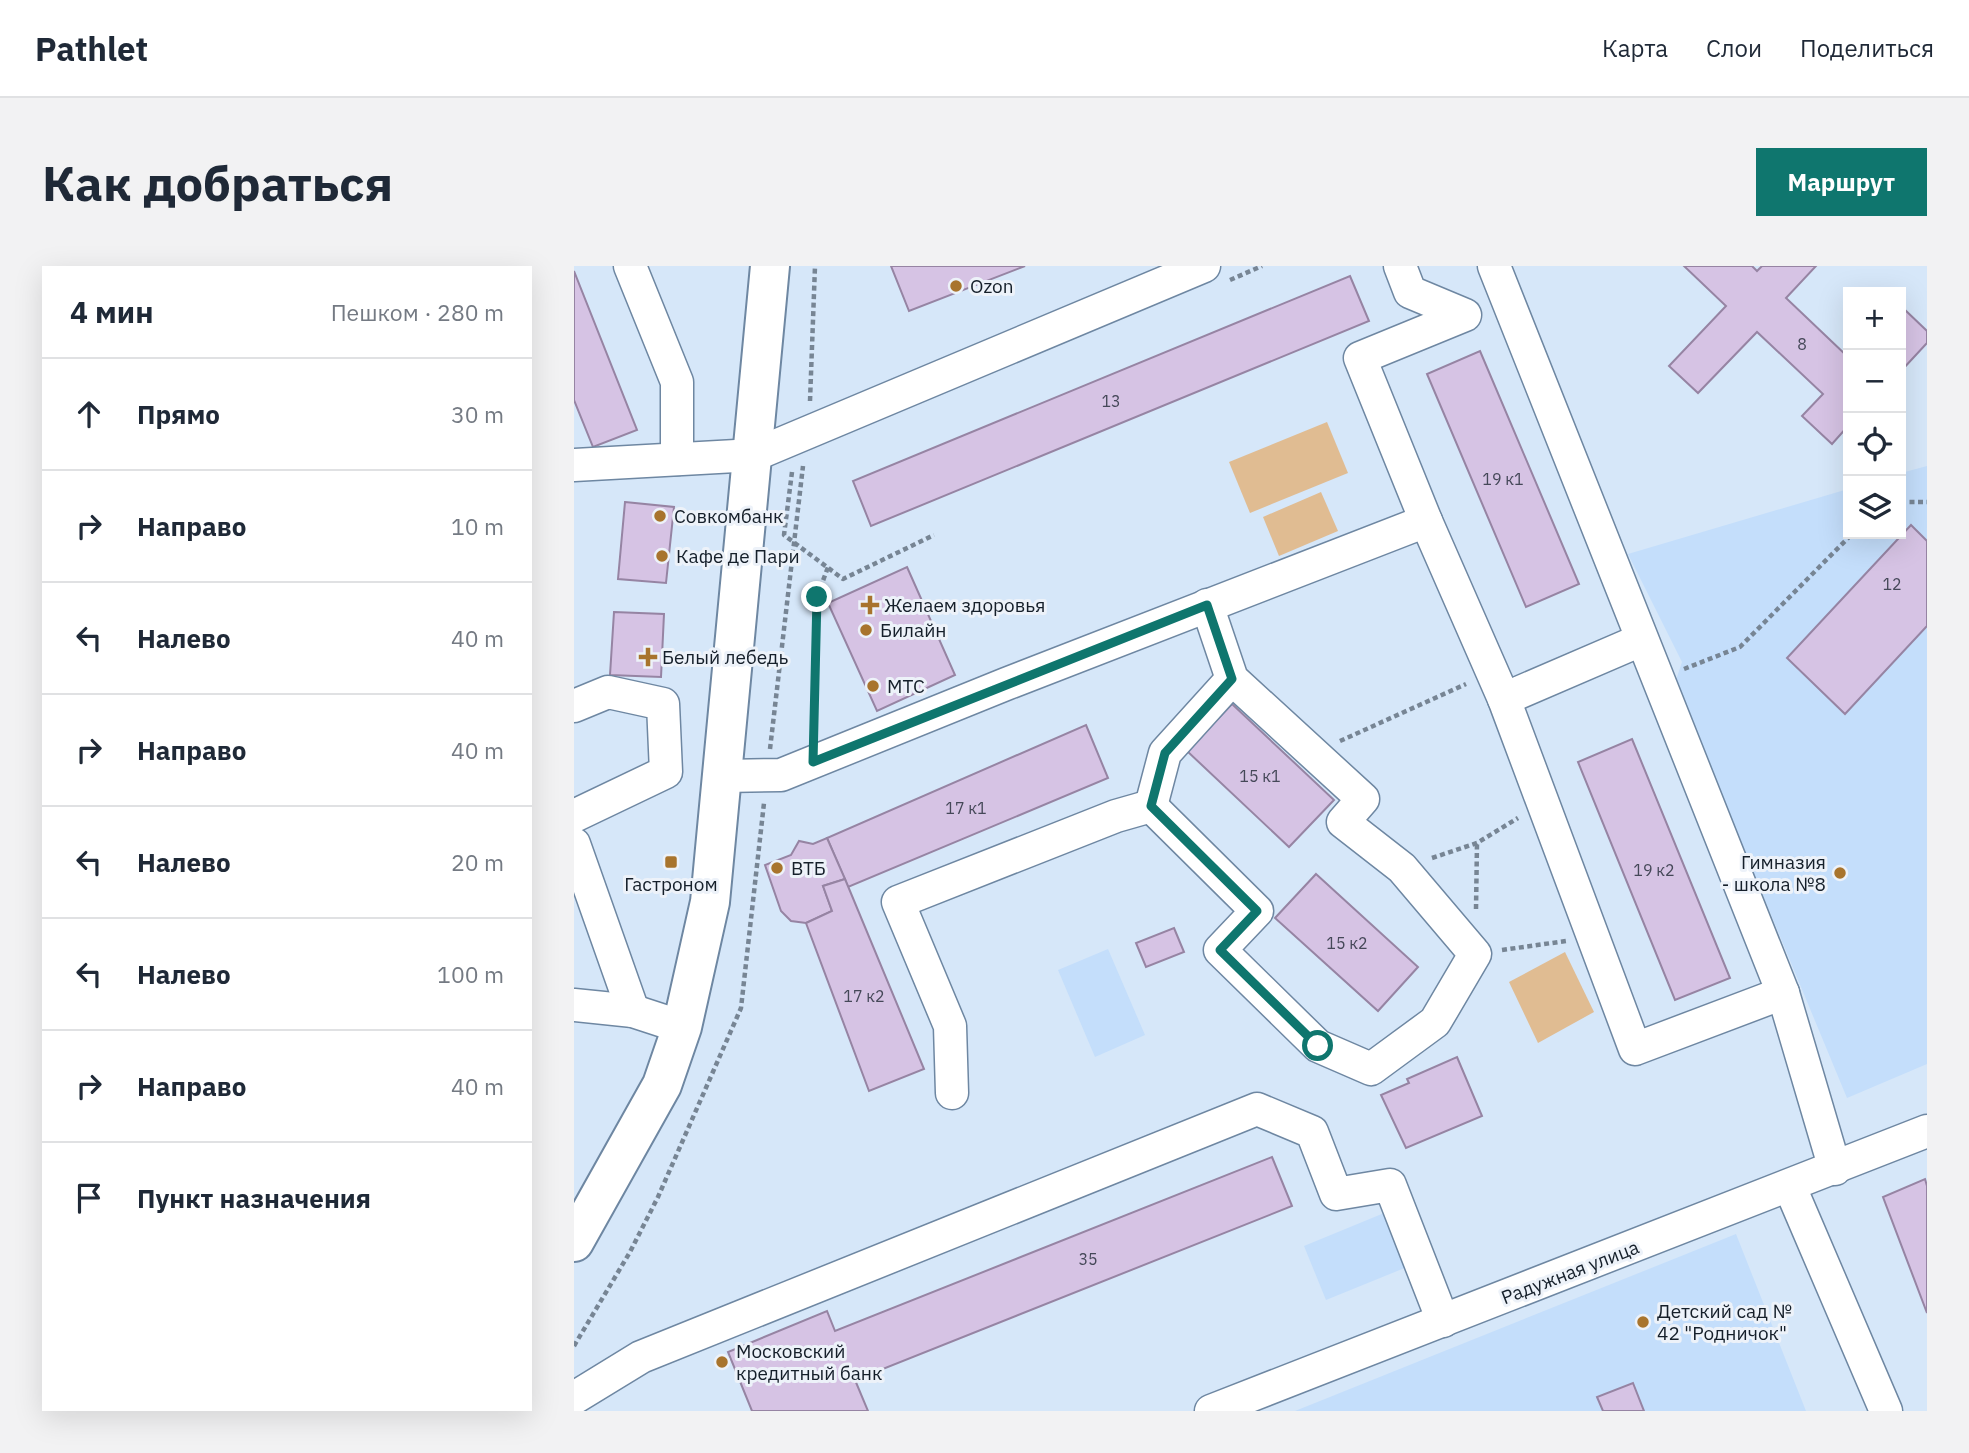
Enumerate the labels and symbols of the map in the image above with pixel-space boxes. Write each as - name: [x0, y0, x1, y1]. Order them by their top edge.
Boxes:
- place label: Ozon: [970, 274, 1014, 298]
- marker: Ozon: [948, 278, 964, 294]
- house number: 8: [1797, 334, 1807, 354]
- house number: 13: [1101, 391, 1121, 411]
- house number: 19 к1: [1482, 469, 1524, 489]
- place label: Совкомбанк: [674, 504, 784, 528]
- marker: Совкомбанк: [652, 508, 668, 524]
- place label: Кафе де Пари: [676, 544, 800, 568]
- marker: Кафе де Пари: [654, 548, 670, 564]
- house number: 12: [1882, 574, 1902, 594]
- route end: [801, 581, 832, 612]
- place label: Желаем здоровья: [884, 593, 1045, 617]
- marker: Желаем здоровья: [862, 597, 878, 613]
- place label: Билайн: [880, 618, 946, 642]
- marker: Билайн: [858, 622, 874, 638]
- place label: Белый лебедь: [662, 645, 788, 669]
- marker: Белый лебедь: [640, 649, 656, 665]
- place label: МТС: [887, 674, 925, 698]
- marker: МТС: [865, 678, 881, 694]
- house number: 15 к1: [1239, 766, 1281, 786]
- house number: 17 к1: [945, 798, 987, 818]
- place label: Гимназия - школа №8: [1722, 850, 1826, 896]
- marker: Гастроном: [663, 854, 679, 870]
- place label: ВТБ: [791, 856, 826, 880]
- marker: ВТБ: [769, 860, 785, 876]
- house number: 19 к2: [1633, 860, 1675, 880]
- marker: Гимназия - школа №8: [1832, 865, 1848, 881]
- place label: Гастроном: [624, 872, 718, 896]
- house number: 15 к2: [1326, 933, 1368, 953]
- house number: 17 к2: [843, 986, 885, 1006]
- route start: [1302, 1030, 1333, 1061]
- street label: Радужная улица: [1498, 1235, 1642, 1309]
- house number: 35: [1078, 1249, 1098, 1269]
- place label: Детский сад № 42 "Родничок": [1657, 1299, 1792, 1345]
- marker: Детский сад № 42 "Родничок": [1635, 1314, 1651, 1330]
- place label: Московский кредитный банк: [736, 1339, 882, 1385]
- marker: Московский кредитный банк: [714, 1354, 730, 1370]

